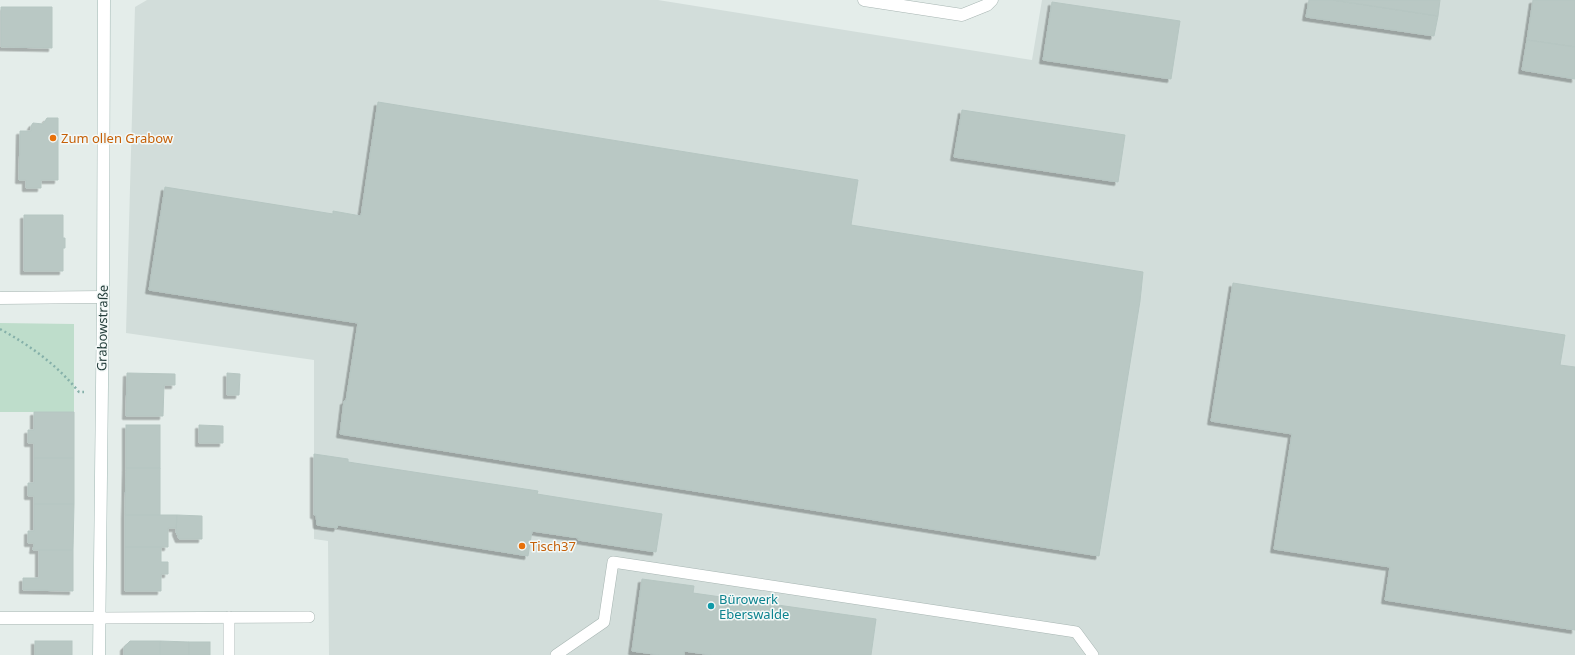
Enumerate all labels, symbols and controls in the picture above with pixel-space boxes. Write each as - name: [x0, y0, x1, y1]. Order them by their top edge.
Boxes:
- place label: Zum ollen Grabow: [61, 129, 174, 147]
- marker: Zum ollen Grabow: [48, 133, 58, 143]
- street label: Grabowstraße: [92, 285, 112, 371]
- place label: Tisch37: [530, 537, 576, 555]
- marker: Tisch37: [517, 541, 527, 551]
- place label: Bürowerk Eberswalde: [719, 590, 789, 623]
- marker: Bürowerk Eberswalde: [706, 601, 716, 611]

